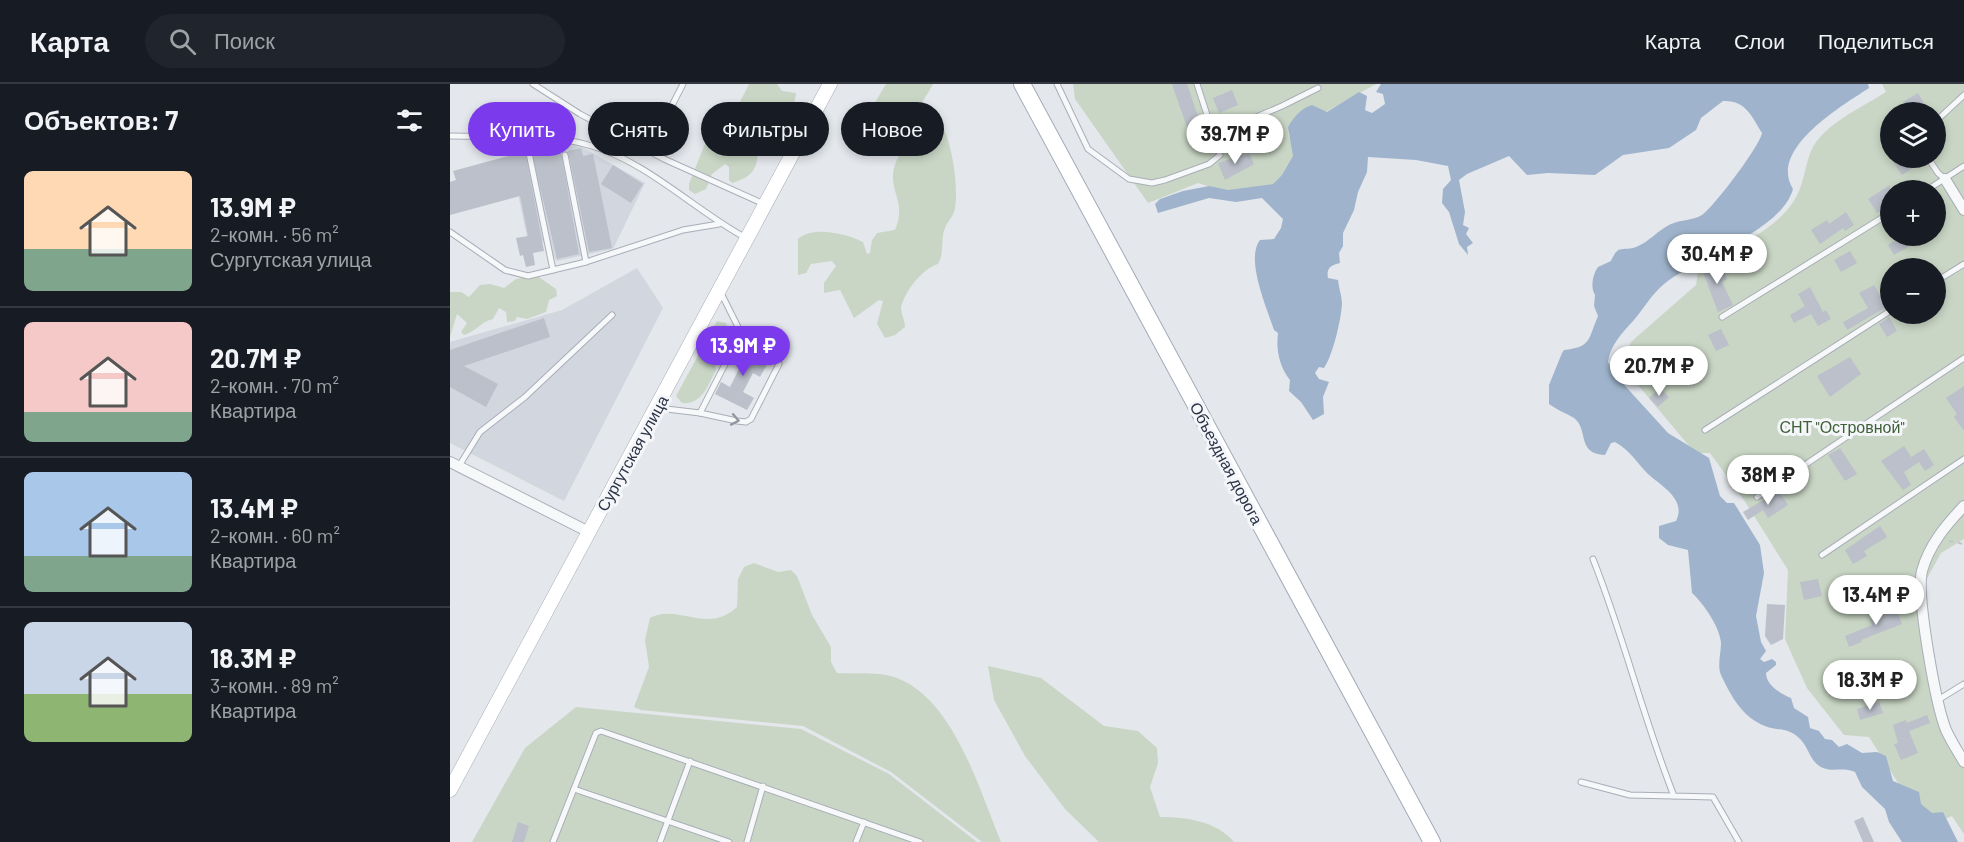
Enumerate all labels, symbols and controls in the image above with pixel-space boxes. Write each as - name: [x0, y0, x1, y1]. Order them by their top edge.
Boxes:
- search box: [145, 14, 565, 68]
- text: Карта: [30, 24, 109, 58]
- icon: search: [166, 25, 199, 58]
- text: Поиск: [214, 27, 275, 53]
- text: Карта: [1645, 28, 1701, 53]
- text: Слои: [1734, 28, 1785, 53]
- text: Поделиться: [1818, 28, 1934, 53]
- chip: Купить: [468, 102, 576, 156]
- chip: Снять: [588, 102, 689, 156]
- chip: Фильтры: [701, 102, 829, 156]
- chip: Новое: [841, 102, 944, 156]
- map controls: [1880, 102, 1946, 324]
- button: layers: [1880, 102, 1946, 168]
- text: Объектов: 7: [24, 104, 178, 135]
- icon: filters: [393, 104, 426, 137]
- pin: 39.7M ₽: [1180, 114, 1290, 165]
- text: 39.7M ₽: [1200, 121, 1270, 145]
- button: +: [1880, 180, 1946, 246]
- text: 13.9M ₽: [210, 191, 296, 222]
- icon: home: [72, 195, 144, 267]
- text: 2-комн. · 56 m²: [210, 222, 339, 246]
- pin: 30.4M ₽: [1662, 234, 1772, 285]
- text: 30.4M ₽: [1681, 241, 1753, 265]
- text: Сургутская улица: [210, 247, 372, 271]
- button: −: [1880, 258, 1946, 324]
- pin: 13.9M ₽: [688, 326, 798, 377]
- text: 13.9M ₽: [710, 333, 776, 357]
- text: 20.7M ₽: [210, 342, 301, 373]
- icon: home: [72, 346, 144, 418]
- pin: 20.7M ₽: [1604, 346, 1714, 397]
- text: 20.7M ₽: [1624, 353, 1694, 377]
- text: 2-комн. · 70 m²: [210, 373, 339, 397]
- street label: Сургутская улица: [592, 392, 672, 514]
- text: Квартира: [210, 398, 296, 422]
- street label: Объездная дорога: [1187, 399, 1267, 528]
- one-way arrow: [730, 413, 740, 426]
- park label: СНТ "Островной": [1779, 417, 1905, 436]
- pin: 38M ₽: [1726, 455, 1810, 506]
- text: 38M ₽: [1741, 462, 1795, 486]
- text: 13.4M ₽: [210, 492, 298, 523]
- icon: home: [72, 496, 144, 568]
- text: 2-комн. · 60 m²: [210, 523, 340, 547]
- text: Квартира: [210, 548, 296, 572]
- pin: 13.4M ₽: [1821, 575, 1931, 626]
- text: 13.4M ₽: [1842, 582, 1910, 606]
- text: 18.3M ₽: [210, 642, 296, 673]
- icon: home: [72, 646, 144, 718]
- pin: 18.3M ₽: [1815, 660, 1925, 711]
- text: 18.3M ₽: [1837, 667, 1903, 691]
- text: 3-комн. · 89 m²: [210, 673, 339, 697]
- text: Квартира: [210, 698, 296, 722]

